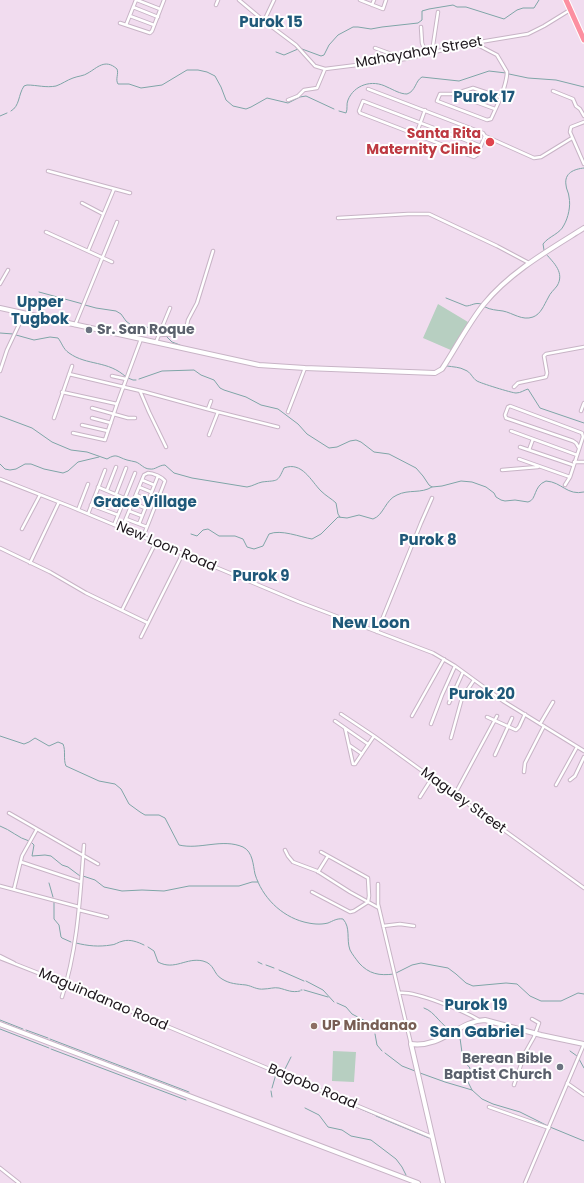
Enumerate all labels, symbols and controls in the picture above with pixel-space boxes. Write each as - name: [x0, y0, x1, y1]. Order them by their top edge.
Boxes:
- district label: Purok 15: [239, 14, 303, 32]
- street label: Mahayahay Street: [354, 34, 484, 72]
- district label: Purok 17: [453, 89, 515, 107]
- place label: Santa Rita Maternity Clinic: [366, 126, 481, 158]
- marker: Santa Rita Maternity Clinic: [484, 136, 496, 148]
- district label: Upper Tugbok: [11, 294, 69, 329]
- place label: Sr. San Roque: [97, 322, 195, 338]
- marker: Sr. San Roque: [84, 325, 94, 335]
- district label: Grace Village: [93, 494, 197, 512]
- street label: New Loon Road: [114, 518, 218, 576]
- district label: Purok 8: [399, 532, 457, 550]
- district label: Purok 9: [232, 568, 290, 586]
- district label: New Loon: [332, 614, 410, 634]
- district label: Purok 20: [449, 686, 515, 704]
- street label: Maguey Street: [417, 764, 509, 838]
- street label: Maguindanao Road: [36, 965, 170, 1035]
- district label: Purok 19: [445, 997, 507, 1015]
- place label: UP Mindanao: [322, 1018, 417, 1034]
- marker: UP Mindanao: [309, 1021, 319, 1031]
- district label: San Gabriel: [430, 1023, 524, 1043]
- place label: Berean Bible Baptist Church: [444, 1051, 552, 1084]
- street label: Bagobo Road: [265, 1061, 359, 1113]
- marker: Berean Bible Baptist Church: [555, 1062, 565, 1072]

